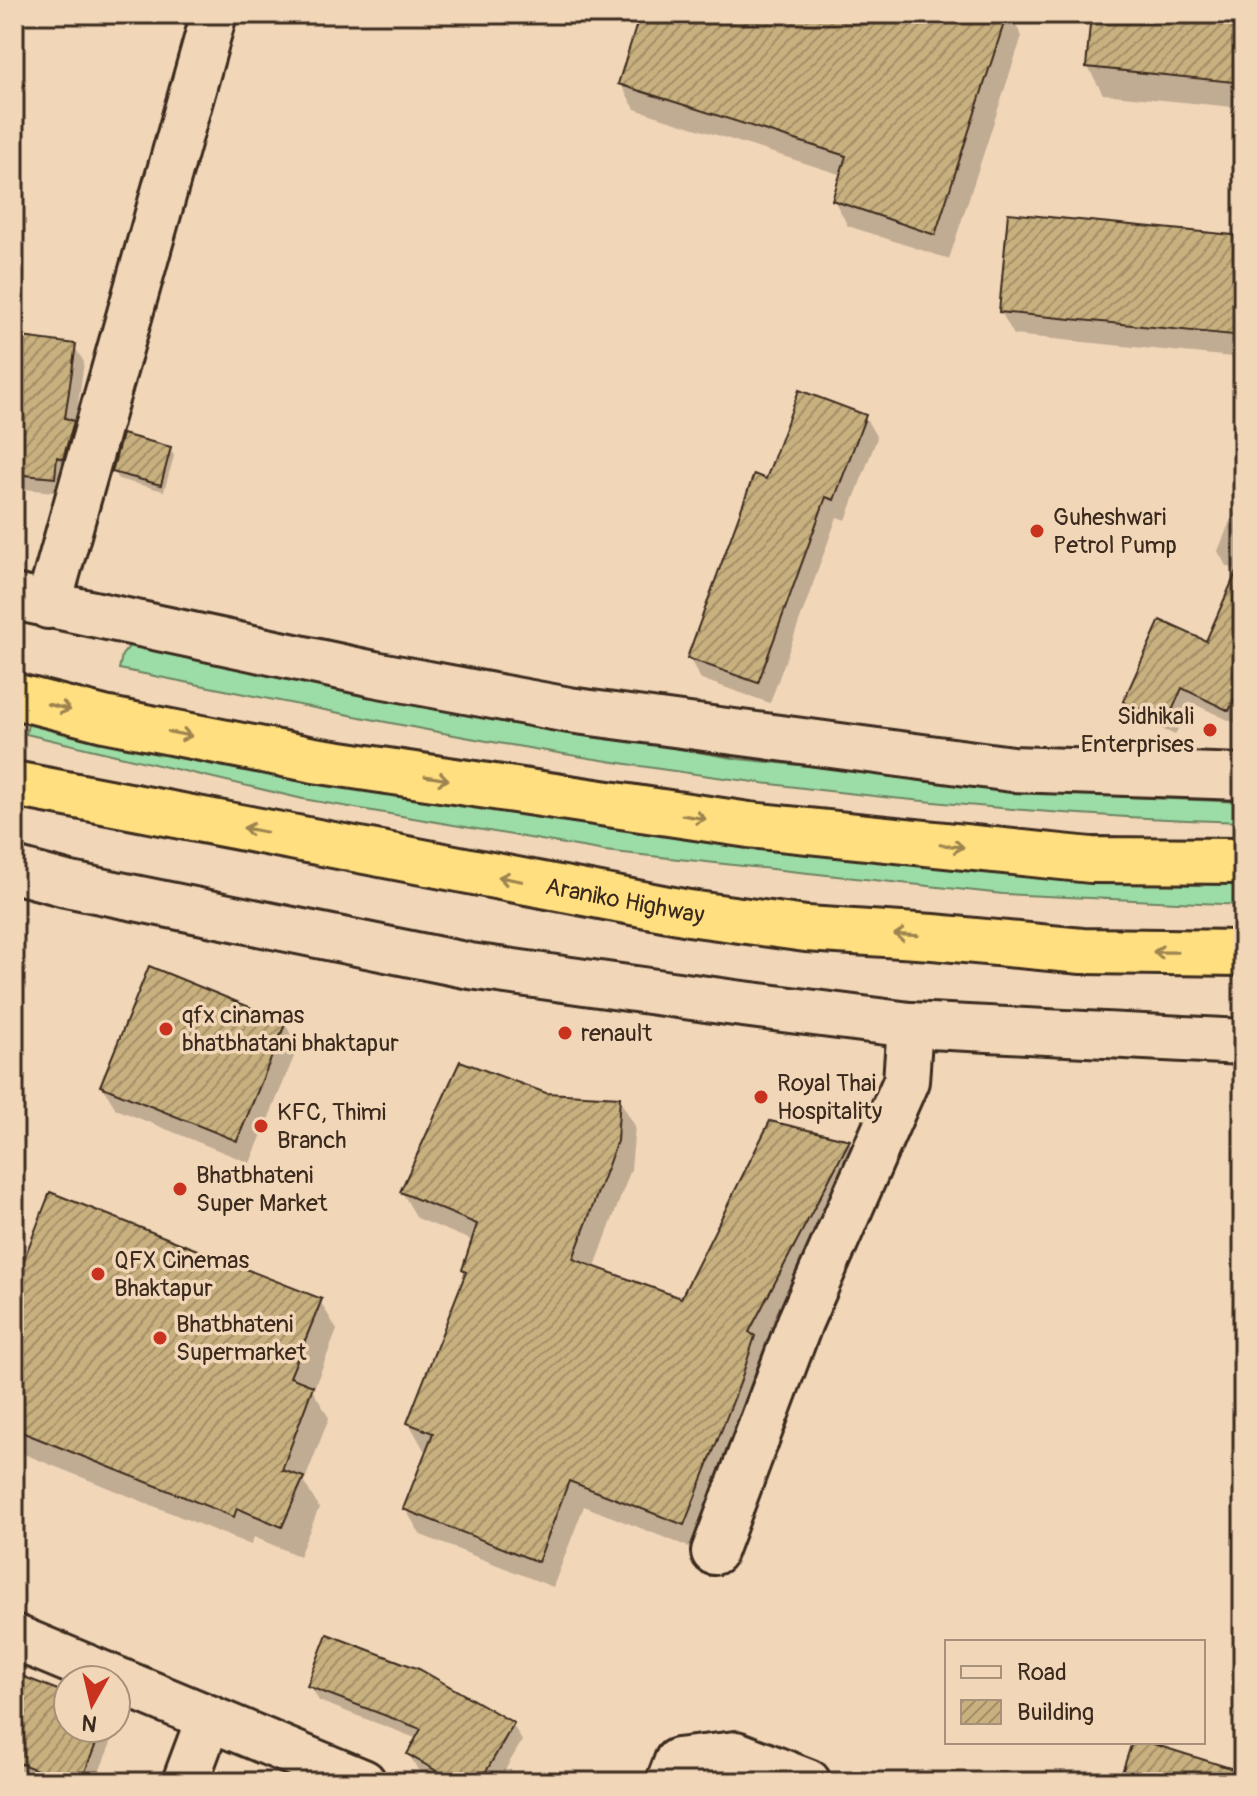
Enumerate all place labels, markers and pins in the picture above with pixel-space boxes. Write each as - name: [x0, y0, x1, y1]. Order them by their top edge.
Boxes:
- place label: Guheshwari Petrol Pump: [1053, 503, 1177, 560]
- marker: Guheshwari Petrol Pump: [1028, 522, 1046, 540]
- place label: Sidhikali Enterprises: [1081, 702, 1194, 759]
- marker: Sidhikali Enterprises: [1201, 721, 1219, 739]
- place label: qfx cinamas bhatbhatani bhaktapur: [182, 1001, 399, 1058]
- place label: renault: [581, 1019, 652, 1048]
- marker: qfx cinamas bhatbhatani bhaktapur: [157, 1020, 175, 1038]
- marker: renault: [556, 1024, 574, 1042]
- place label: Royal Thai Hospitality: [777, 1069, 882, 1126]
- marker: Royal Thai Hospitality: [752, 1088, 770, 1106]
- place label: KFC, Thimi Branch: [277, 1098, 386, 1155]
- marker: KFC, Thimi Branch: [252, 1117, 270, 1135]
- place label: Bhatbhateni Super Market: [196, 1161, 328, 1218]
- marker: Bhatbhateni Super Market: [171, 1180, 189, 1198]
- place label: QFX Cinemas Bhaktapur: [114, 1246, 249, 1303]
- marker: QFX Cinemas Bhaktapur: [89, 1265, 107, 1283]
- place label: Bhatbhateni Supermarket: [176, 1310, 307, 1367]
- marker: Bhatbhateni Supermarket: [151, 1329, 169, 1347]

